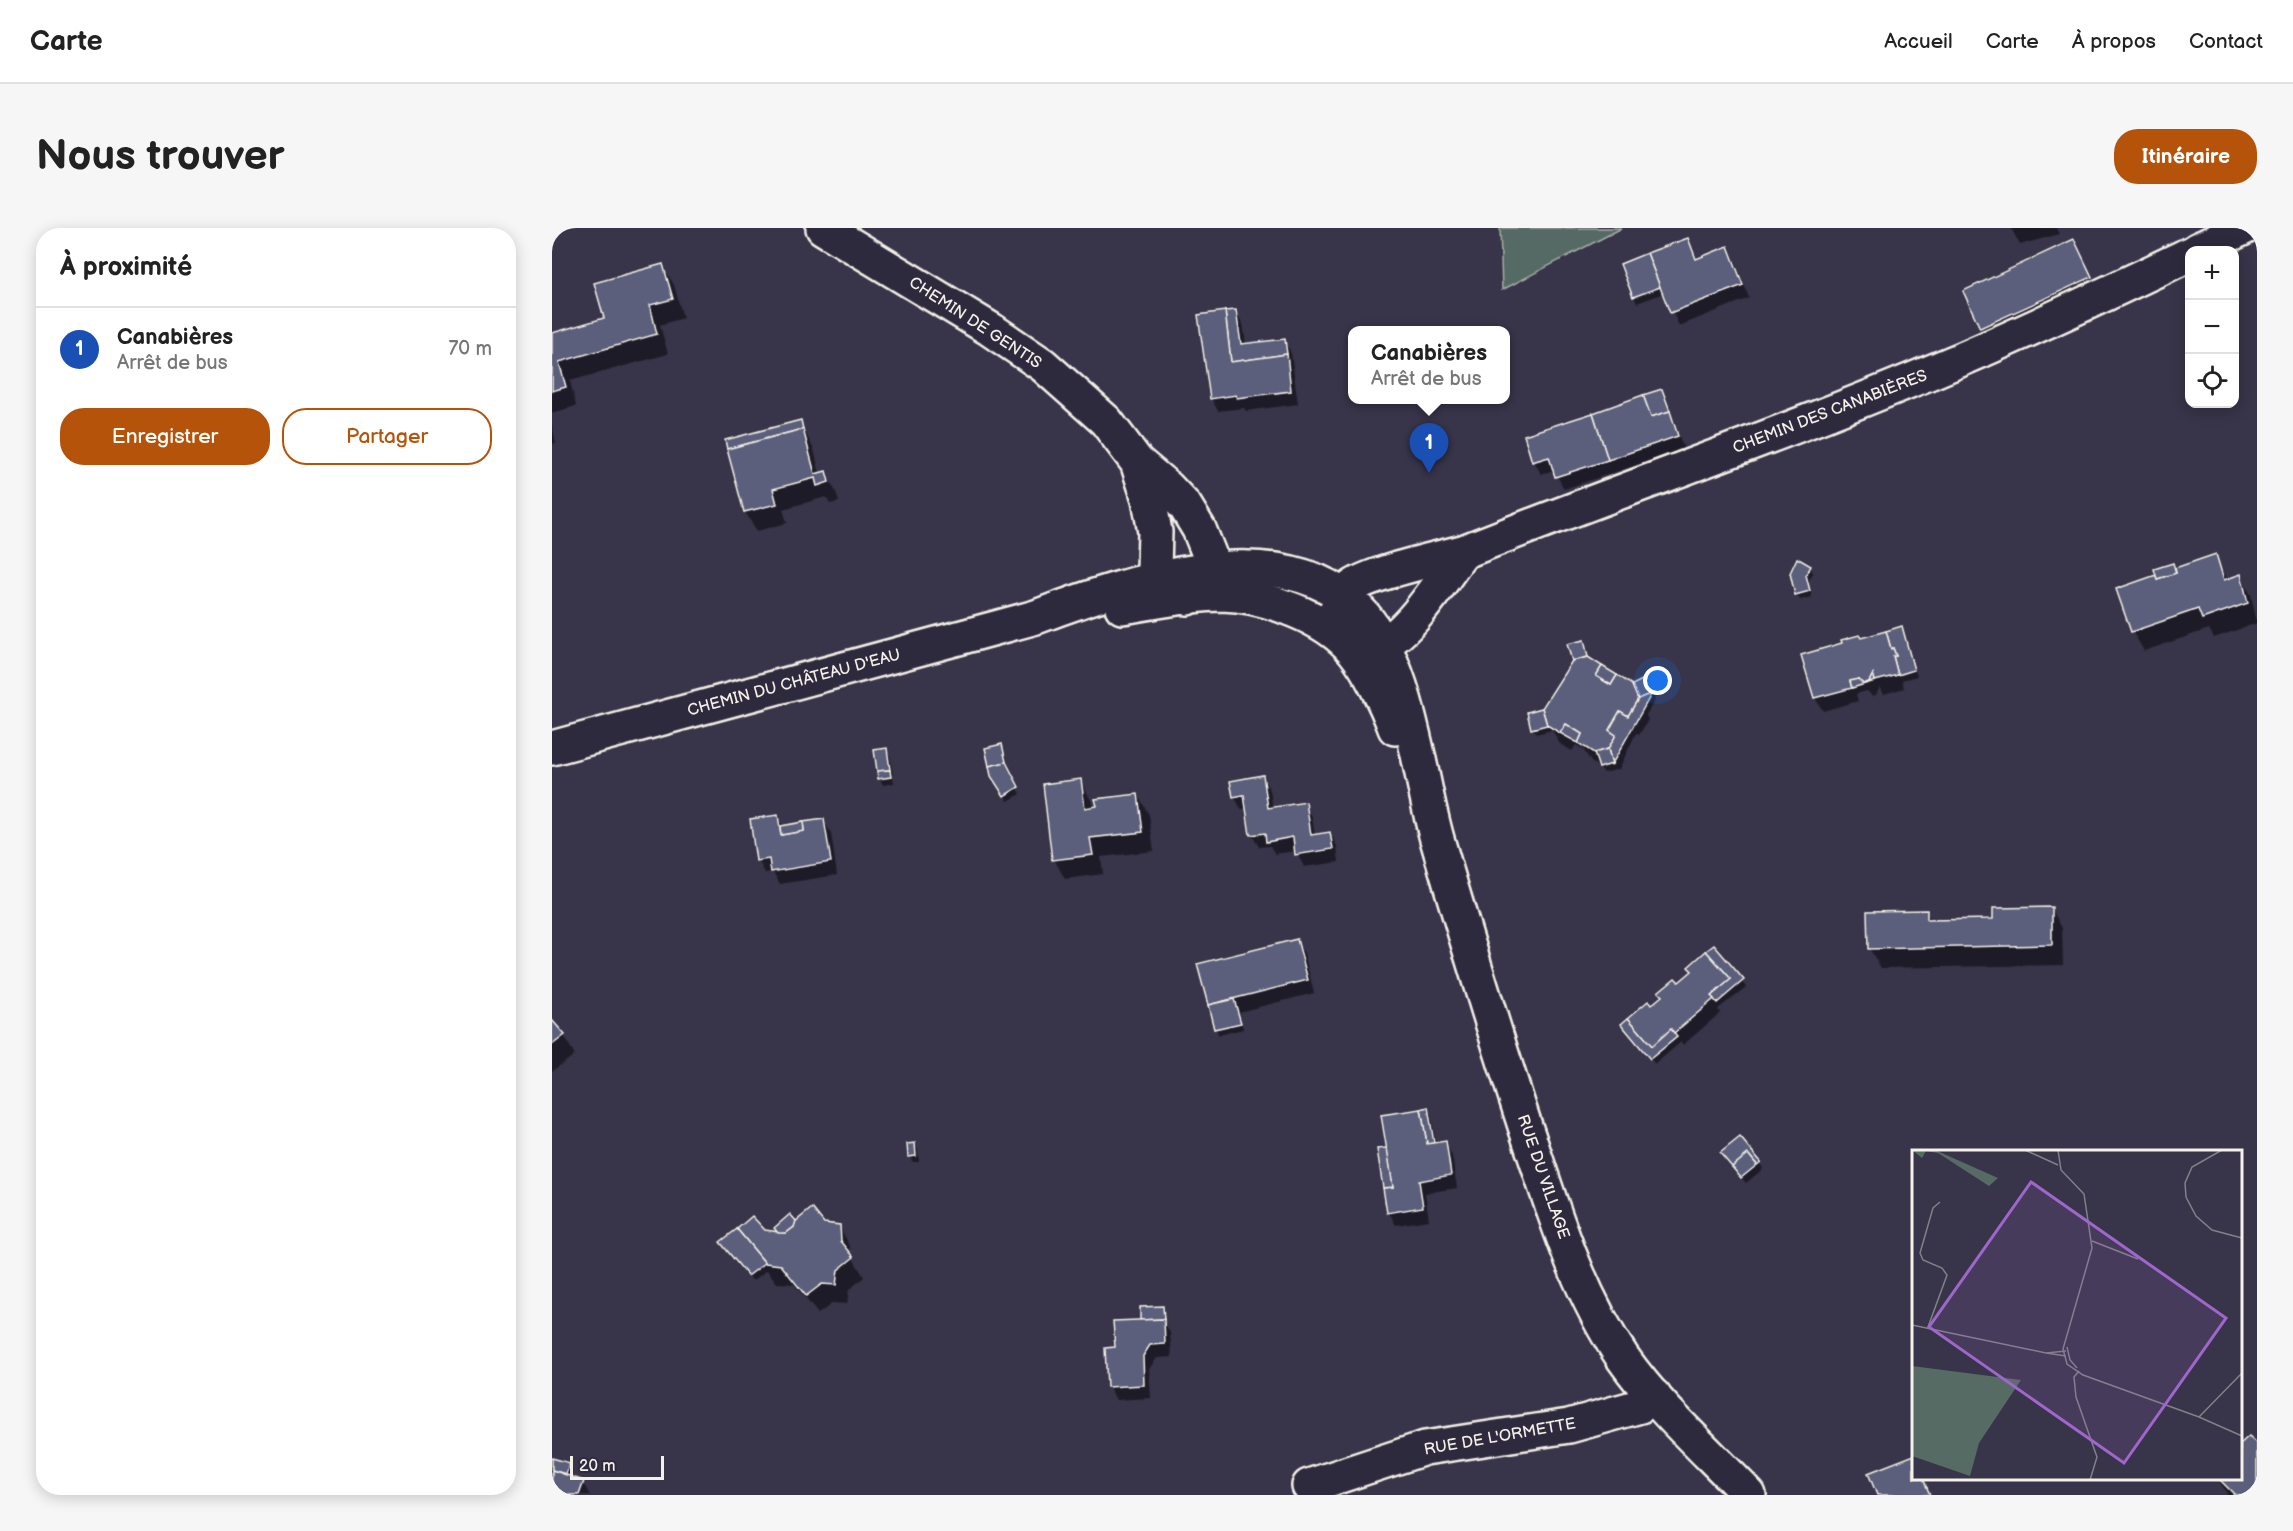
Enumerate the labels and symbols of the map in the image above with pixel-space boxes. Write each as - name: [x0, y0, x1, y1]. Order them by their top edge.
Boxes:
- street label: CHEMIN DE GENTIS: [905, 273, 1045, 373]
- street label: CHEMIN DES CANABIÈRES: [1729, 364, 1930, 458]
- pin: 1: [1410, 424, 1448, 473]
- street label: CHEMIN DU CHÂTEAU D'EAU: [685, 643, 903, 721]
- your location: [1643, 666, 1672, 695]
- street label: RUE DU VILLAGE: [1513, 1112, 1573, 1242]
- inset map: [1912, 1150, 2242, 1480]
- street label: RUE DE L'ORMETTE: [1423, 1414, 1577, 1460]
- scale bar: [570, 1453, 664, 1480]

